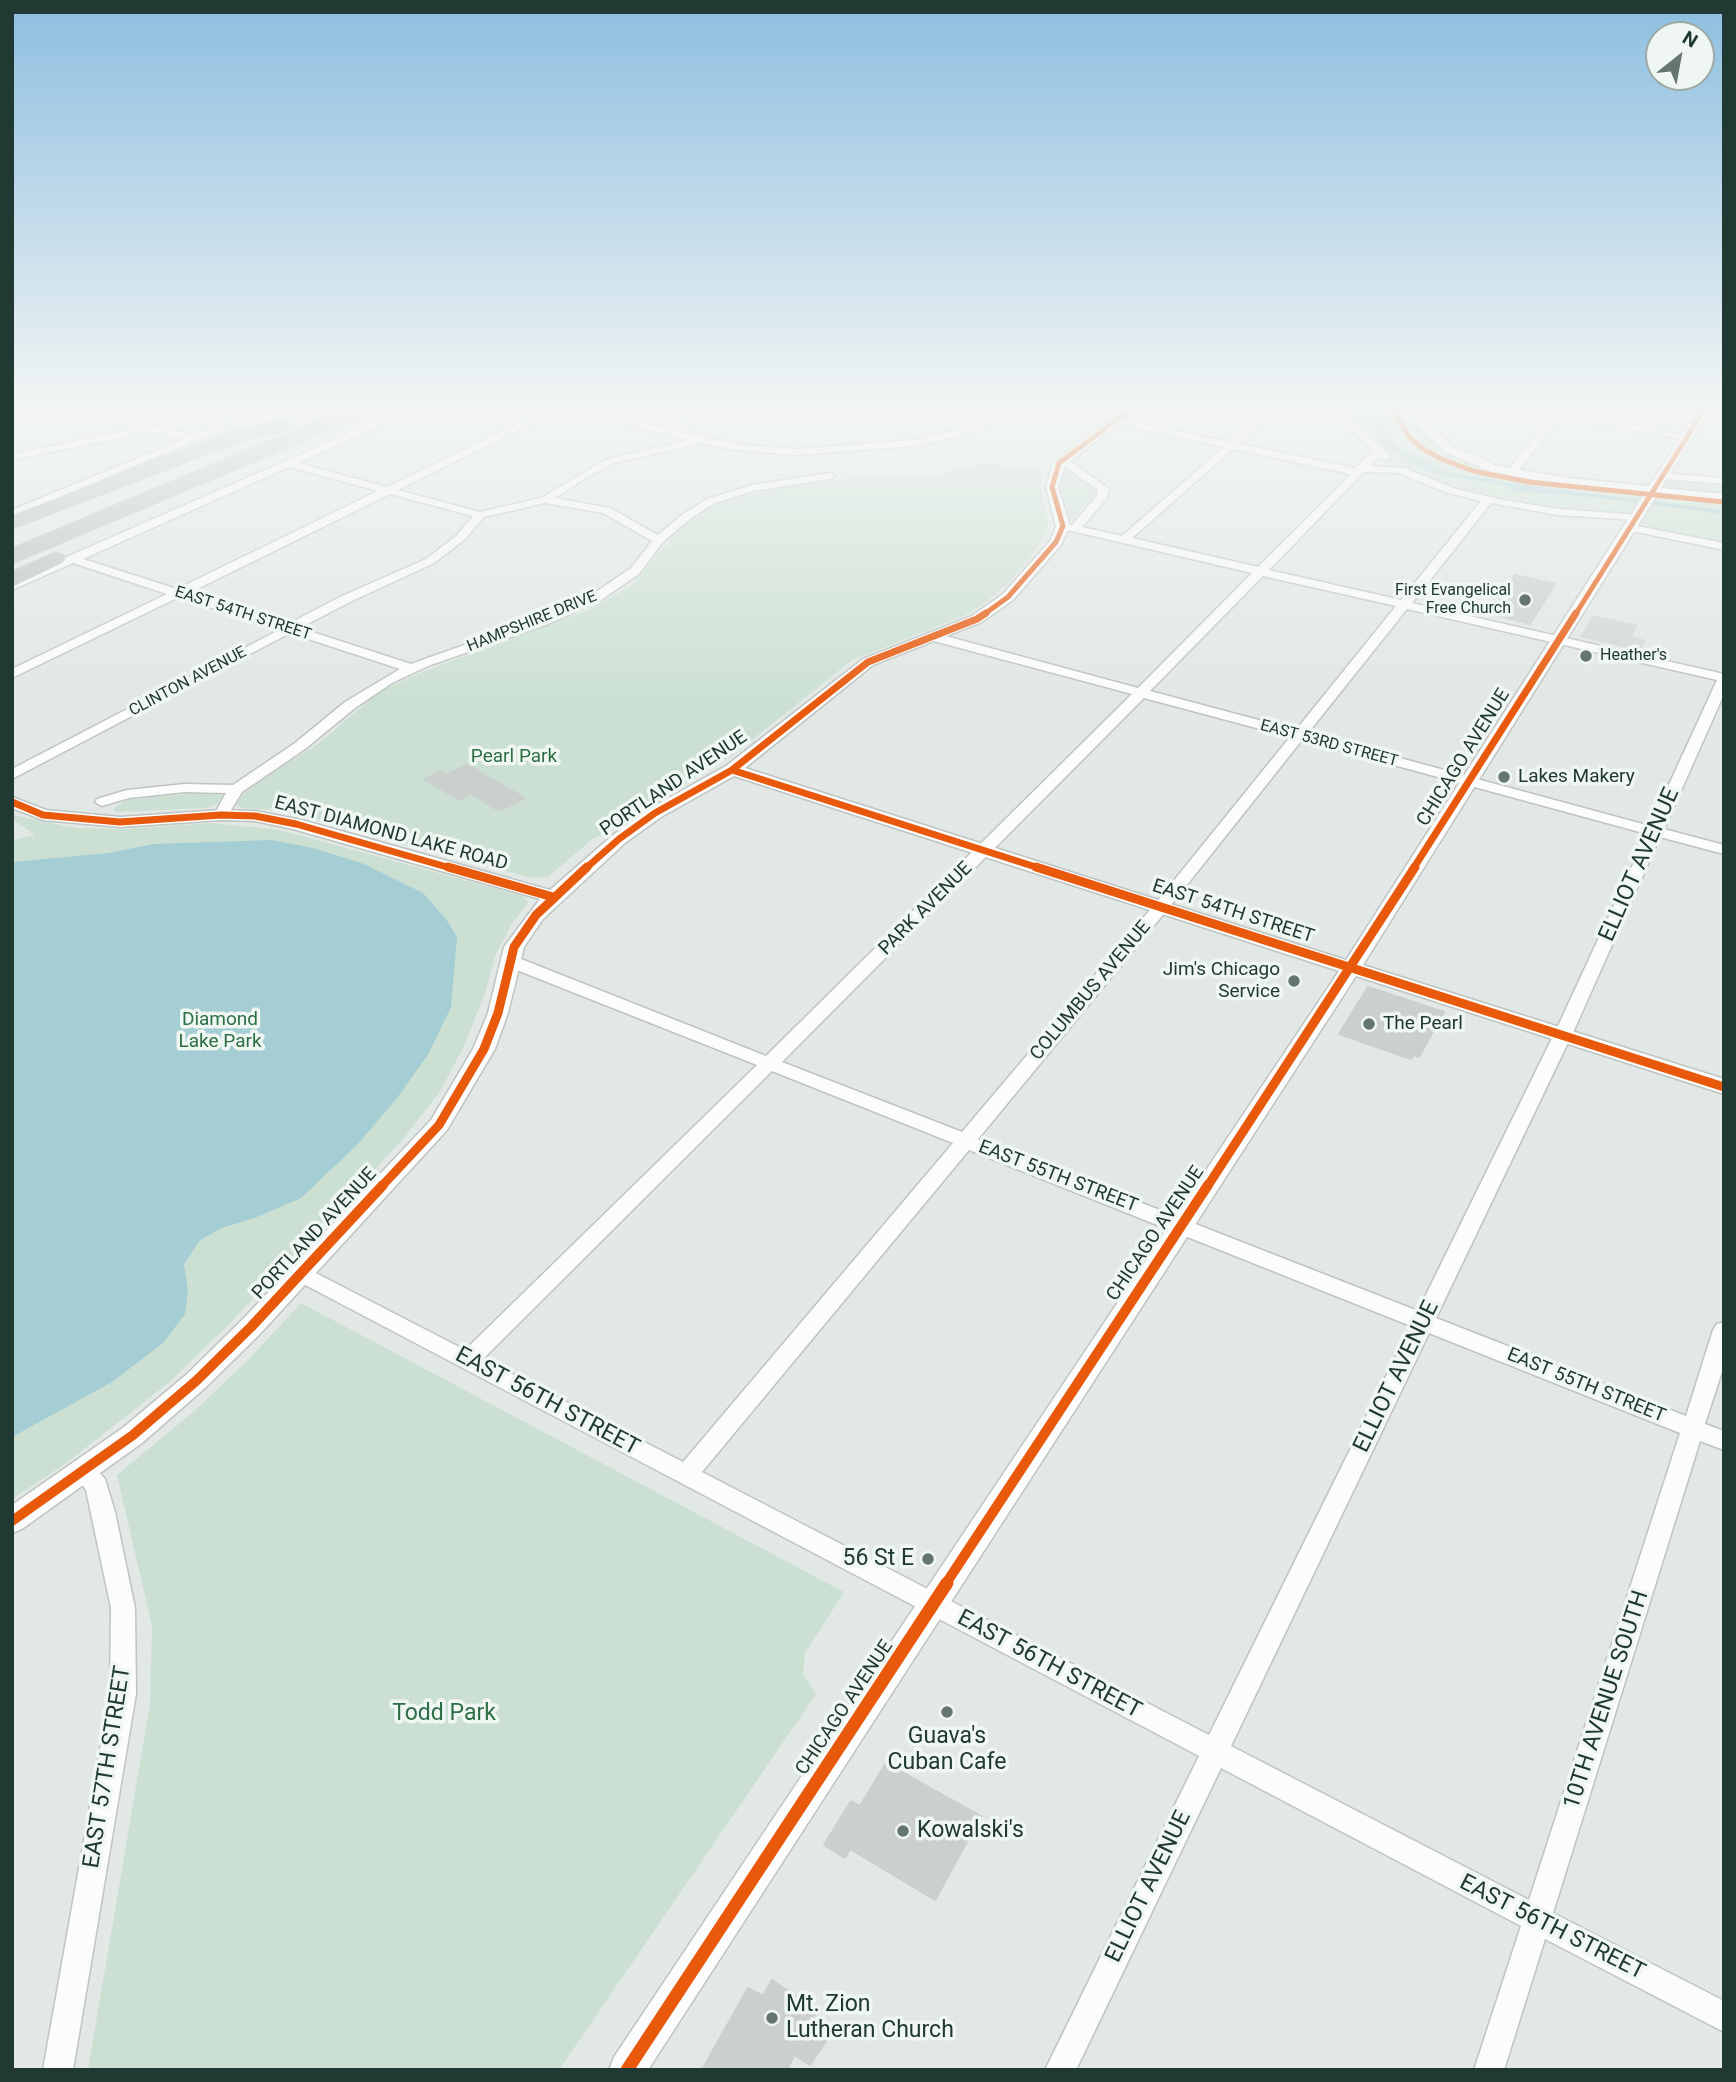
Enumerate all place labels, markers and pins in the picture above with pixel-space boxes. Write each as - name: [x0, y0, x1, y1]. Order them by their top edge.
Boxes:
- place label: First Evangelical Free Church: [1395, 581, 1511, 619]
- marker: First Evangelical Free Church: [1517, 592, 1533, 608]
- place label: Heather's: [1600, 646, 1667, 666]
- marker: Heather's: [1578, 648, 1594, 664]
- place label: Lakes Makery: [1518, 766, 1635, 788]
- marker: Lakes Makery: [1496, 769, 1512, 785]
- place label: Jim's Chicago Service: [1163, 959, 1280, 1003]
- marker: Jim's Chicago Service: [1286, 973, 1302, 989]
- place label: The Pearl: [1383, 1013, 1463, 1035]
- marker: The Pearl: [1361, 1016, 1377, 1032]
- place label: 56 St E: [842, 1545, 914, 1573]
- marker: 56 St E: [920, 1551, 936, 1567]
- marker: Guava's Cuban Cafe: [939, 1704, 955, 1720]
- place label: Guava's Cuban Cafe: [888, 1723, 1006, 1777]
- place label: Kowalski's: [917, 1817, 1024, 1845]
- marker: Kowalski's: [895, 1823, 911, 1839]
- place label: Mt. Zion Lutheran Church: [786, 1991, 954, 2045]
- marker: Mt. Zion Lutheran Church: [764, 2010, 780, 2026]

